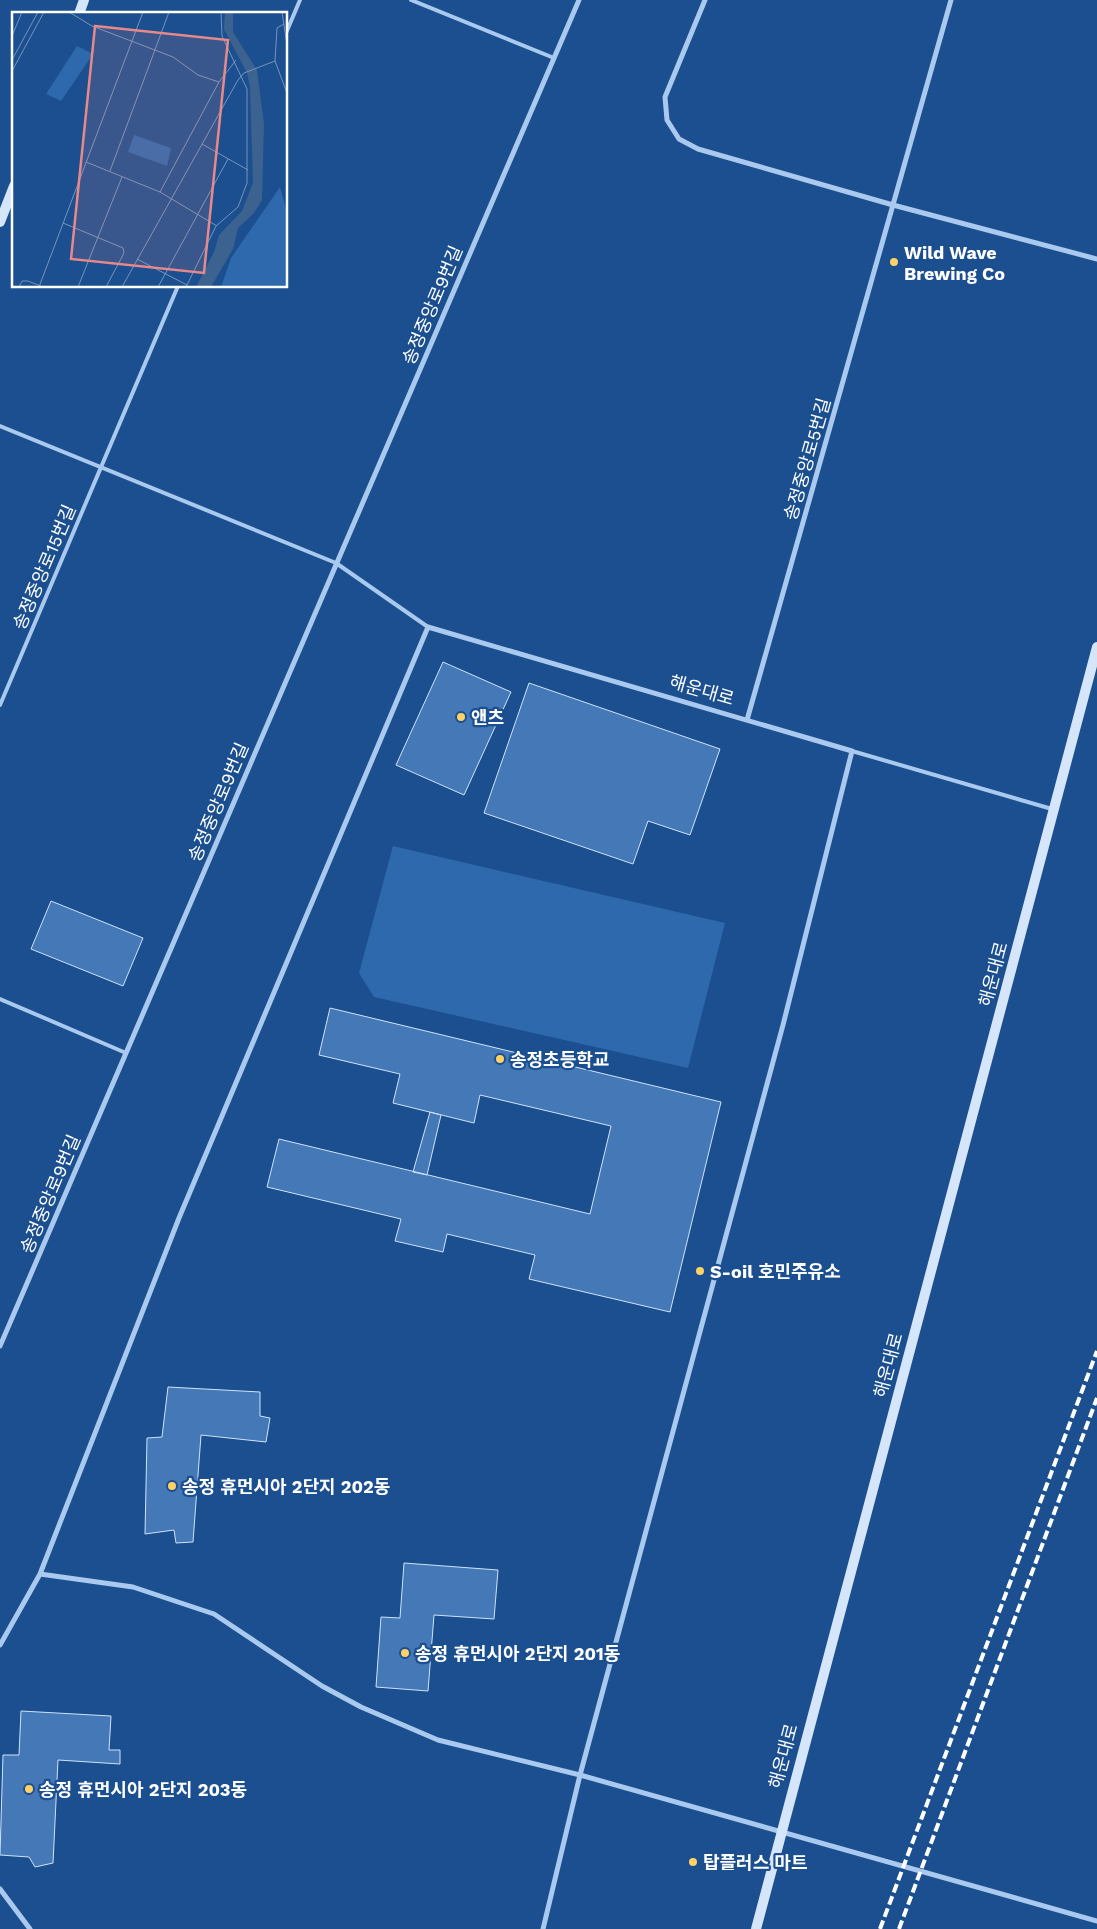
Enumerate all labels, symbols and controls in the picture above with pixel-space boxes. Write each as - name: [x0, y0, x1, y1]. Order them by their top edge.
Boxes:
- inset map: [12, 12, 288, 288]
- street label: 송정중앙로9번길: [398, 242, 466, 368]
- place label: Wild Wave Brewing Co: [904, 242, 1005, 284]
- marker: Wild Wave Brewing Co: [888, 256, 900, 268]
- street label: 송정중앙로5번길: [779, 395, 835, 523]
- street label: 송정중앙로15번길: [8, 501, 80, 633]
- street label: 해운대로: [667, 671, 737, 709]
- place label: 앤츠: [471, 707, 504, 728]
- marker: 앤츠: [455, 711, 467, 723]
- street label: 송정중앙로9번길: [184, 739, 252, 865]
- street label: 해운대로: [974, 939, 1012, 1009]
- place label: 송정초등학교: [510, 1049, 609, 1070]
- marker: 송정초등학교: [494, 1053, 506, 1065]
- street label: 송정중앙로9번길: [16, 1131, 84, 1257]
- place label: S-oil 호민주유소: [710, 1261, 841, 1282]
- marker: S-oil 호민주유소: [694, 1265, 706, 1277]
- street label: 해운대로: [869, 1330, 907, 1400]
- place label: 송정 휴먼시아 2단지 202동: [182, 1476, 390, 1497]
- marker: 송정 휴먼시아 2단지 202동: [166, 1480, 178, 1492]
- place label: 송정 휴먼시아 2단지 201동: [415, 1643, 620, 1664]
- marker: 송정 휴먼시아 2단지 201동: [399, 1647, 411, 1659]
- street label: 해운대로: [764, 1721, 802, 1791]
- place label: 송정 휴먼시아 2단지 203동: [39, 1779, 247, 1800]
- marker: 송정 휴먼시아 2단지 203동: [23, 1783, 35, 1795]
- place label: 탑플러스 마트: [703, 1852, 808, 1873]
- marker: 탑플러스 마트: [687, 1856, 699, 1868]

